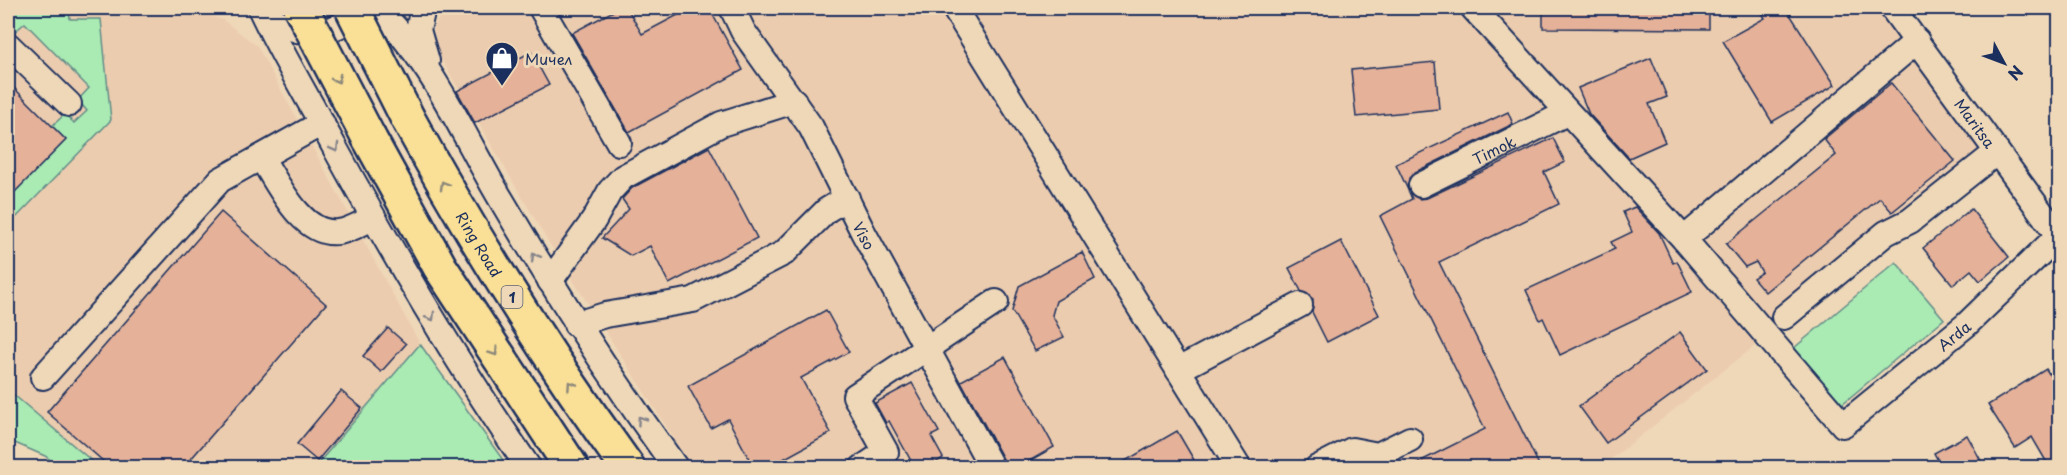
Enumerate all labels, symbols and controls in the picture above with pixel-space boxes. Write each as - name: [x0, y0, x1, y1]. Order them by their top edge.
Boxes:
- north arrow: [1974, 33, 2034, 93]
- shop icon: Мичел: [484, 40, 520, 87]
- place label: Мичел: [525, 47, 573, 70]
- text: N: [2003, 61, 2029, 86]
- one-way arrow: [330, 72, 341, 83]
- street label: Maritsa: [1950, 93, 2002, 153]
- street label: Timok: [1468, 128, 1520, 170]
- one-way arrow: [328, 141, 339, 152]
- one-way arrow: [440, 181, 452, 191]
- street label: Ring Road: [451, 207, 508, 281]
- street label: Viso: [848, 217, 882, 254]
- one-way arrow: [530, 253, 542, 263]
- road number: 1: [502, 286, 522, 308]
- one-way arrow: [424, 311, 435, 322]
- street label: Arda: [1932, 314, 1976, 356]
- one-way arrow: [487, 345, 498, 356]
- one-way arrow: [567, 381, 578, 392]
- one-way arrow: [637, 416, 648, 427]

